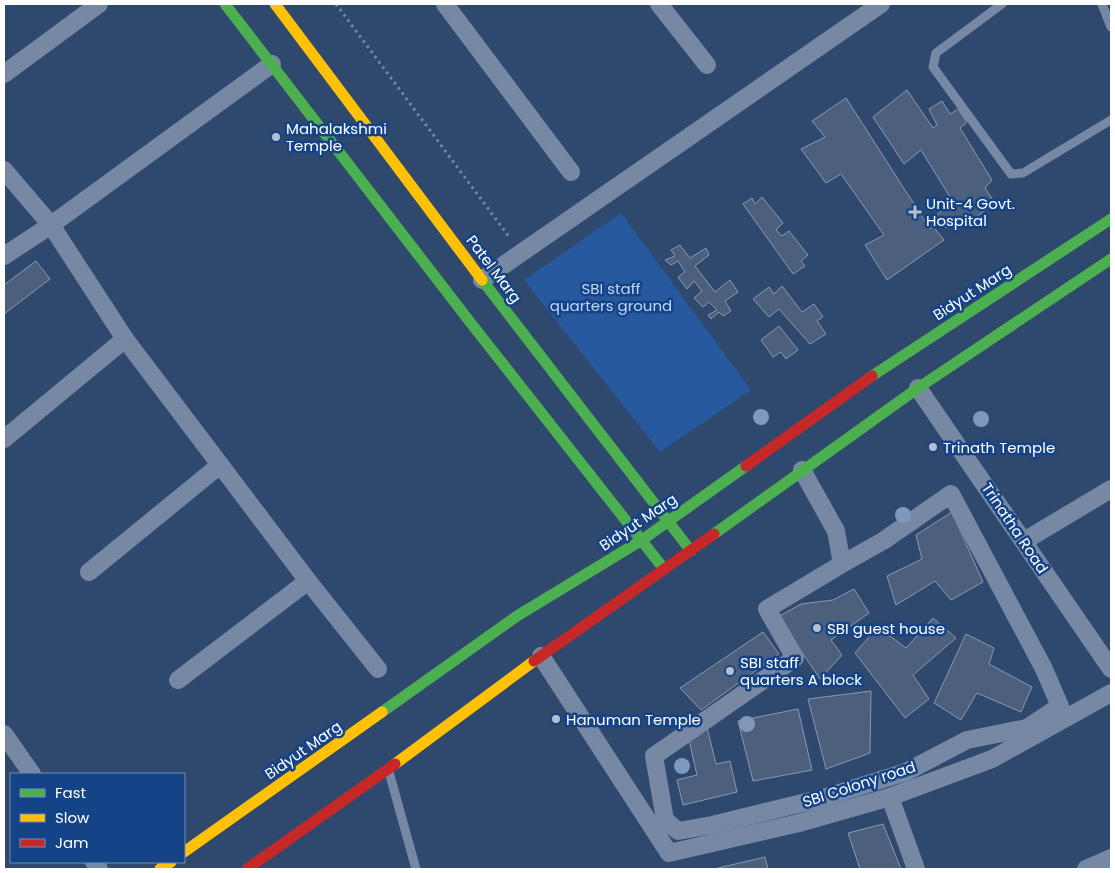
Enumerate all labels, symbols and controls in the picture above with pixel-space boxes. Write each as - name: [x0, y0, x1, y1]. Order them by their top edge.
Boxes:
- place label: Mahalakshmi Temple: [286, 118, 387, 156]
- marker: Mahalakshmi Temple: [270, 131, 282, 143]
- place label: Unit-4 Govt. Hospital: [926, 193, 1015, 231]
- marker: Unit-4 Govt. Hospital: [908, 205, 922, 219]
- street label: Patel Marg: [462, 231, 526, 307]
- street label: Bidyut Marg: [929, 259, 1015, 325]
- park label: SBI staff quarters ground: [550, 278, 672, 316]
- place label: Trinath Temple: [943, 437, 1055, 458]
- marker: Trinath Temple: [927, 441, 939, 453]
- street label: Trinatha Road: [977, 478, 1053, 578]
- street label: Bidyut Marg: [595, 488, 681, 556]
- place label: SBI guest house: [827, 618, 945, 639]
- marker: SBI guest house: [811, 622, 823, 634]
- place label: SBI staff quarters A block: [740, 652, 862, 690]
- marker: SBI staff quarters A block: [724, 665, 736, 677]
- place label: Hanuman Temple: [566, 709, 701, 730]
- marker: Hanuman Temple: [550, 713, 562, 725]
- street label: Bidyut Marg: [260, 716, 346, 784]
- street label: SBI Colony road: [800, 756, 918, 812]
- legend: [10, 773, 185, 863]
- text: Fast: [55, 782, 86, 803]
- text: Slow: [55, 807, 90, 828]
- text: Jam: [55, 832, 89, 853]

